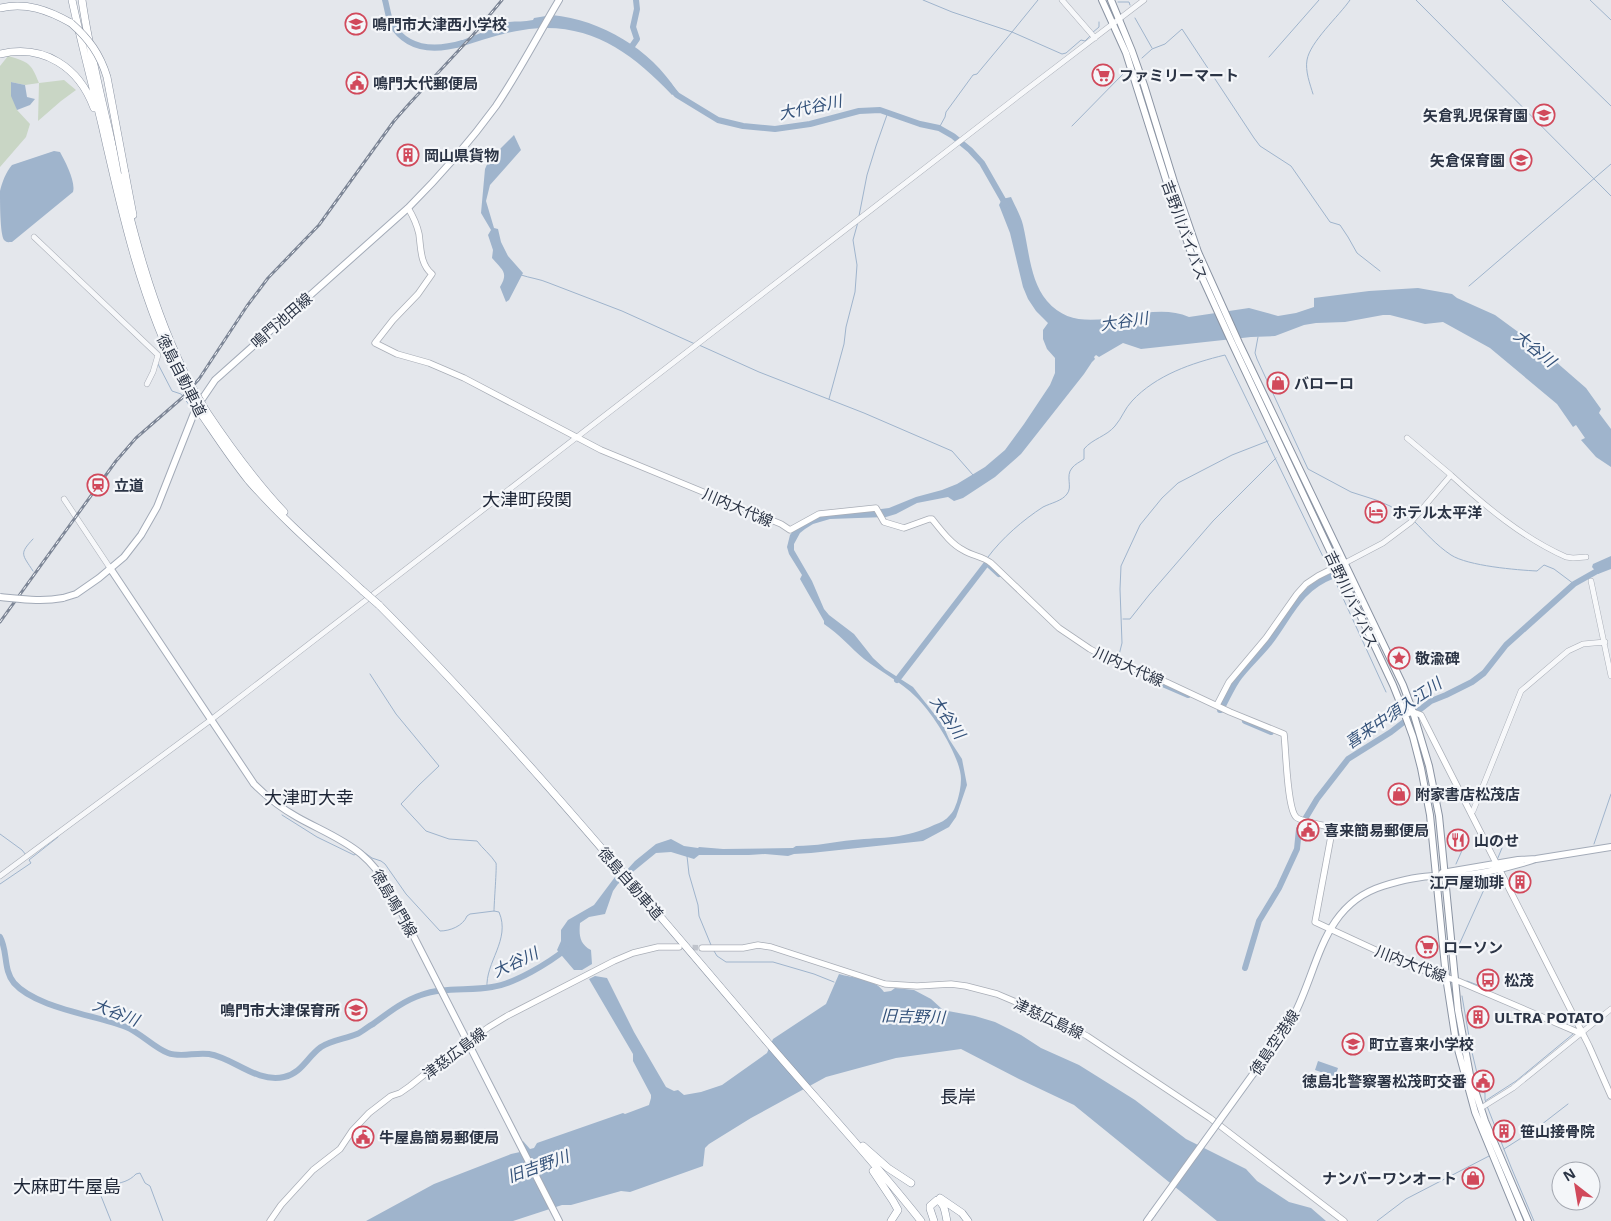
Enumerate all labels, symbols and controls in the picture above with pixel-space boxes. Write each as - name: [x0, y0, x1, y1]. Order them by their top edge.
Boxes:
- school or university icon: 鳴門市大津西小学校: [344, 12, 368, 36]
- place label: 鳴門市大津西小学校: [372, 14, 507, 34]
- supermarket icon: ファミリーマート: [1091, 63, 1115, 87]
- place label: ファミリーマート: [1119, 65, 1239, 85]
- public building icon: 鳴門大代郵便局: [345, 71, 369, 95]
- place label: 鳴門大代郵便局: [373, 73, 478, 93]
- water label: 大代谷川: [776, 89, 846, 124]
- school or university icon: 矢倉乳児保育園: [1532, 103, 1556, 127]
- place label: 矢倉乳児保育園: [1423, 105, 1528, 125]
- building icon: 岡山県貨物: [396, 143, 420, 167]
- place label: 岡山県貨物: [424, 145, 499, 165]
- school or university icon: 矢倉保育園: [1509, 148, 1533, 172]
- place label: 矢倉保育園: [1430, 150, 1505, 170]
- street label: 吉野川バイパス: [1158, 177, 1212, 283]
- street label: 鳴門池田線: [246, 288, 316, 352]
- water label: 大谷川: [1099, 306, 1151, 335]
- water label: 大谷川: [1509, 324, 1562, 373]
- street label: 徳島自動車道: [153, 330, 211, 420]
- shop icon: バローロ: [1266, 371, 1290, 395]
- place label: バローロ: [1294, 373, 1354, 393]
- station icon: 立道: [86, 473, 110, 497]
- place label: 立道: [114, 475, 144, 495]
- street label: 川内大代線: [700, 483, 776, 531]
- district label: 大津町段関: [482, 487, 572, 511]
- hotel icon: ホテル太平洋: [1364, 500, 1388, 524]
- place label: ホテル太平洋: [1392, 502, 1482, 522]
- street label: 吉野川バイパス: [1321, 547, 1383, 651]
- street label: 川内大代線: [1091, 642, 1167, 690]
- place icon: 敬渝碑: [1387, 646, 1411, 670]
- place label: 敬渝碑: [1415, 648, 1460, 668]
- water label: 喜来中須入江川: [1340, 671, 1447, 753]
- water label: 大谷川: [925, 691, 972, 745]
- shop icon: 附家書店松茂店: [1387, 782, 1411, 806]
- place label: 附家書店松茂店: [1415, 784, 1520, 804]
- district label: 大津町大幸: [264, 785, 354, 809]
- public building icon: 喜来簡易郵便局: [1296, 818, 1320, 842]
- place label: 喜来簡易郵便局: [1324, 820, 1429, 840]
- restaurant icon: 山のせ: [1446, 828, 1470, 852]
- place label: 山のせ: [1474, 830, 1519, 850]
- street label: 徳島自動車道: [594, 842, 668, 924]
- street label: 徳島鳴門線: [368, 866, 422, 940]
- building icon: 江戸屋珈琲: [1508, 870, 1532, 894]
- place label: 江戸屋珈琲: [1429, 872, 1504, 892]
- supermarket icon: ローソン: [1415, 935, 1439, 959]
- place label: ローソン: [1443, 937, 1503, 957]
- street label: 川内大代線: [1372, 940, 1450, 986]
- water label: 大谷川: [489, 941, 543, 982]
- bus stop icon: 松茂: [1476, 968, 1500, 992]
- place label: 松茂: [1504, 970, 1534, 990]
- water label: 大谷川: [90, 993, 144, 1032]
- street label: 津慈広島線: [1011, 993, 1087, 1043]
- school or university icon: 鳴門市大津保育所: [344, 998, 368, 1022]
- place label: 鳴門市大津保育所: [220, 1000, 340, 1020]
- water label: 旧吉野川: [881, 1004, 947, 1028]
- street label: 徳島空港線: [1245, 1005, 1303, 1079]
- building icon: ULTRA POTATO: [1466, 1005, 1490, 1029]
- place label: ULTRA POTATO: [1494, 1007, 1604, 1027]
- street label: 津慈広島線: [418, 1022, 490, 1084]
- school or university icon: 町立喜来小学校: [1341, 1032, 1365, 1056]
- place label: 町立喜来小学校: [1369, 1034, 1474, 1054]
- public building icon: 徳島北警察署松茂町交番: [1471, 1069, 1495, 1093]
- place label: 徳島北警察署松茂町交番: [1302, 1071, 1467, 1091]
- district label: 長岸: [940, 1084, 976, 1108]
- building icon: 笹山接骨院: [1492, 1119, 1516, 1143]
- place label: 笹山接骨院: [1520, 1121, 1595, 1141]
- public building icon: 牛屋島簡易郵便局: [351, 1125, 375, 1149]
- place label: 牛屋島簡易郵便局: [379, 1127, 499, 1147]
- water label: 旧吉野川: [504, 1144, 574, 1187]
- north arrow: [1551, 1161, 1601, 1211]
- text: N: [1559, 1163, 1579, 1186]
- shop icon: ナンバーワンオート: [1461, 1166, 1485, 1190]
- place label: ナンバーワンオート: [1322, 1168, 1457, 1188]
- district label: 大麻町牛屋島: [13, 1174, 121, 1198]

